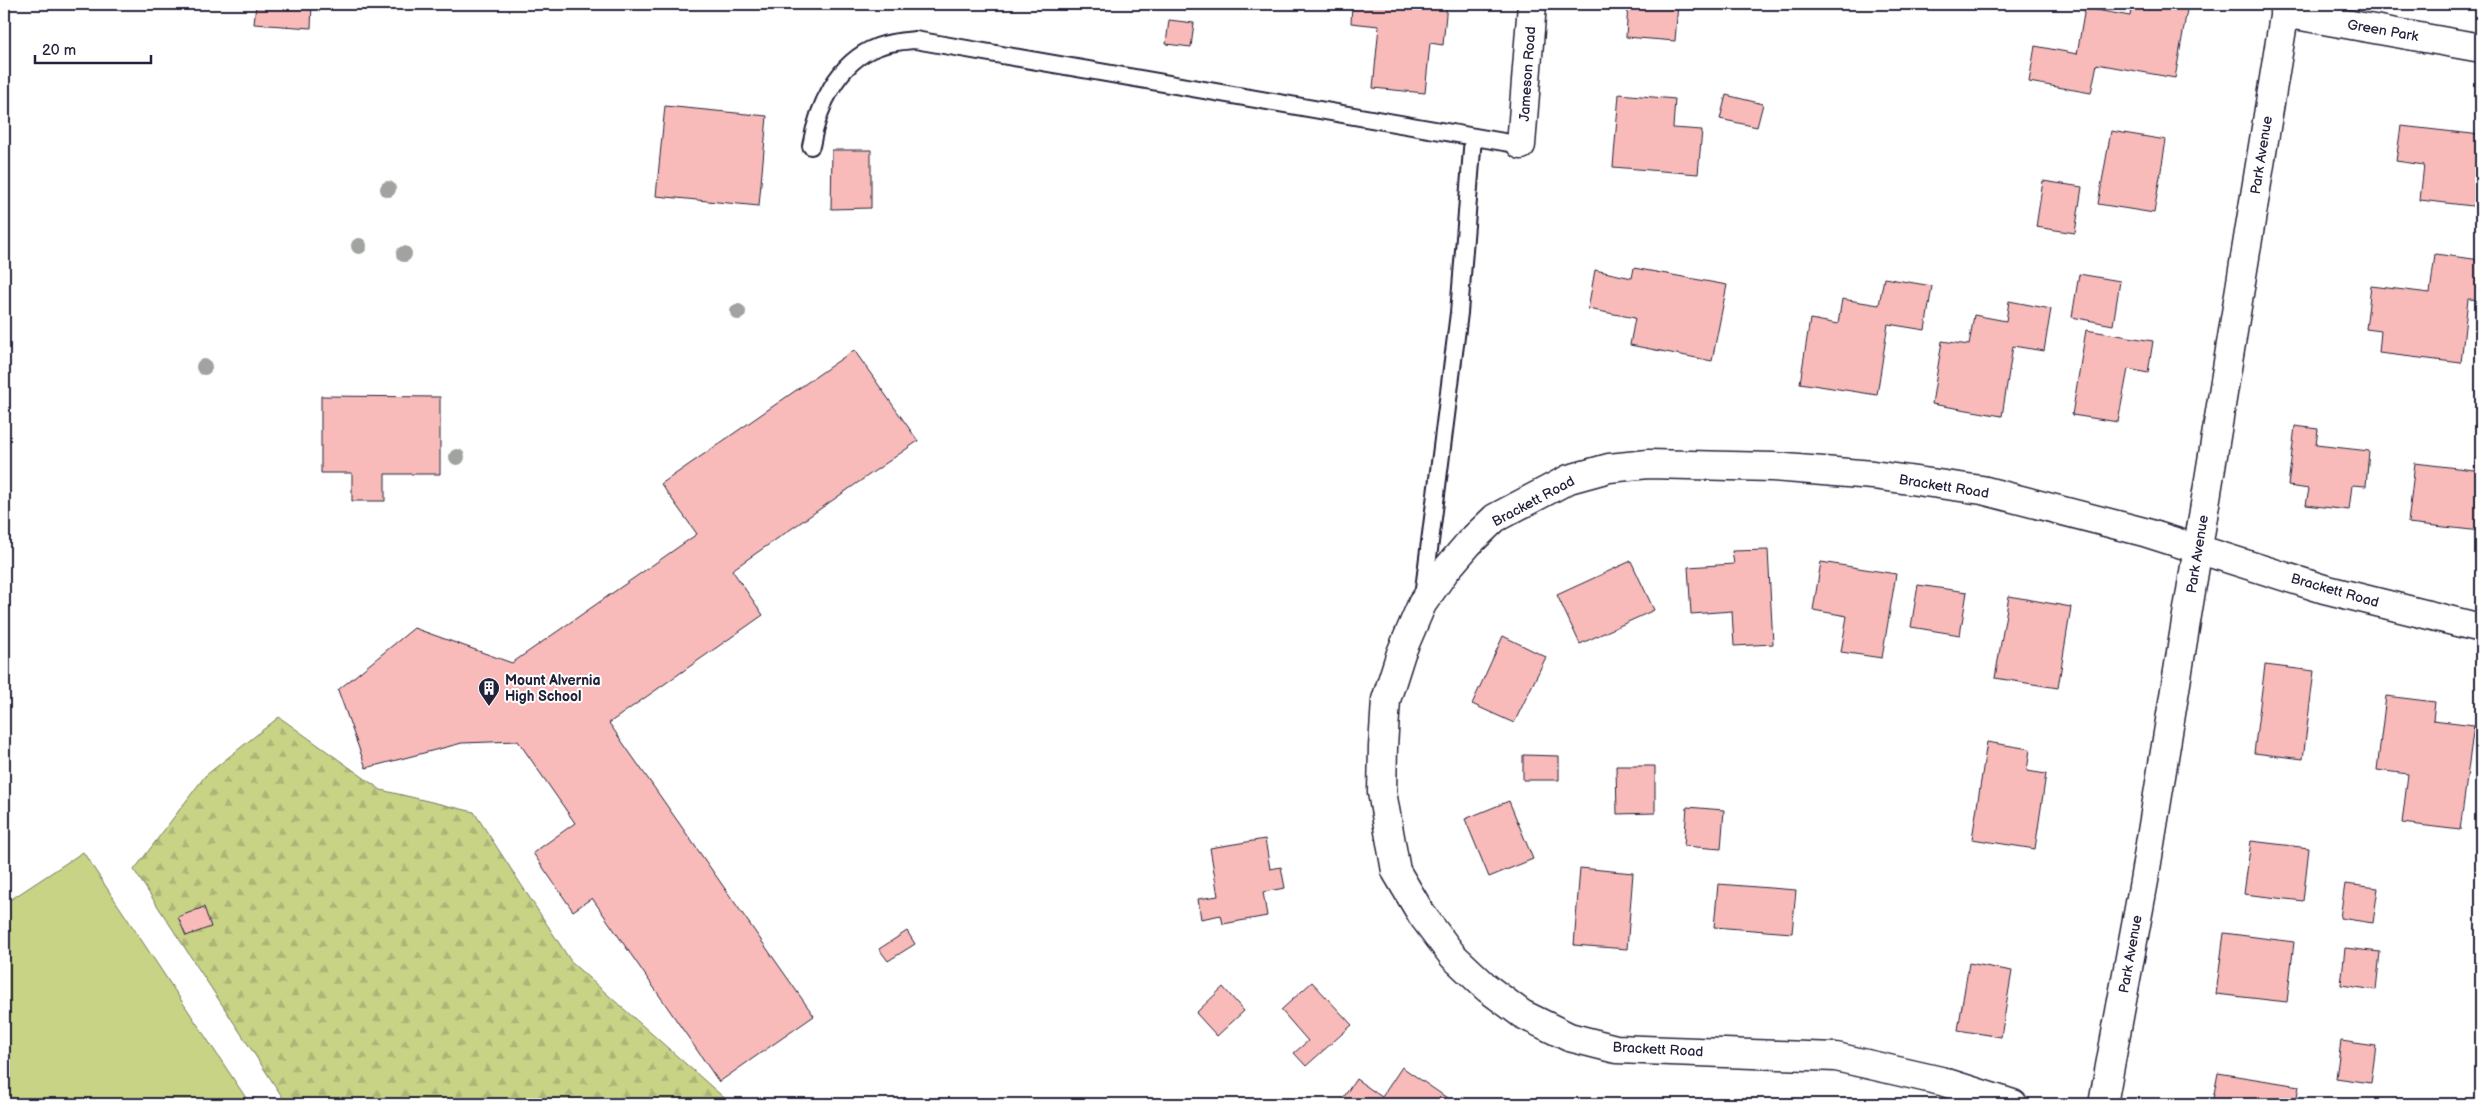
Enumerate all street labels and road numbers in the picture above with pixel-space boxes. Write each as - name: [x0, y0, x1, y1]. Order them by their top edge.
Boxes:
- street label: Green Park: [2346, 16, 2420, 45]
- street label: Jameson Road: [1516, 26, 1539, 122]
- street label: Park Avenue: [2247, 115, 2276, 195]
- street label: Brackett Road: [1898, 471, 1990, 502]
- street label: Brackett Road: [1489, 473, 1577, 530]
- street label: Park Avenue: [2183, 514, 2212, 594]
- street label: Brackett Road: [2289, 570, 2381, 611]
- street label: Park Avenue: [2115, 914, 2146, 994]
- street label: Brackett Road: [1612, 1039, 1704, 1060]

